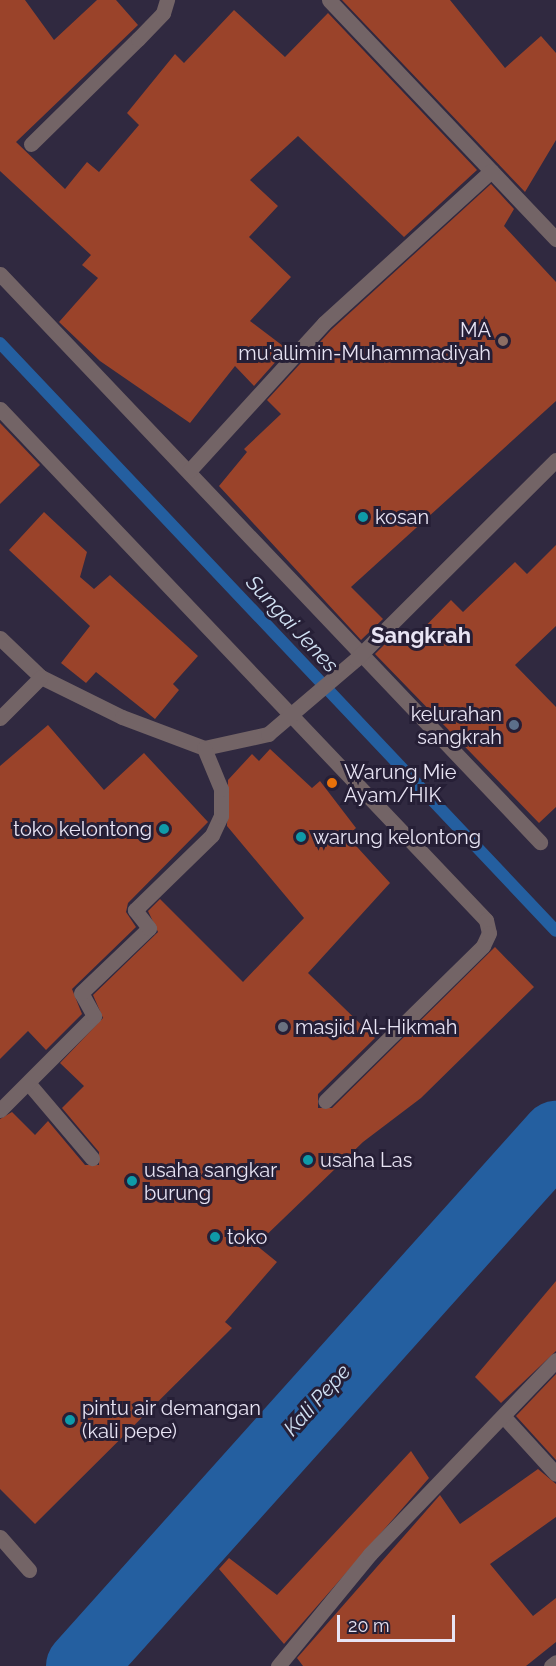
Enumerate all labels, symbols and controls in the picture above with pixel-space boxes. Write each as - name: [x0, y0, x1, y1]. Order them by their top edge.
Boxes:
- place label: MA mu'allimin-Muhammadiyah: [238, 318, 491, 365]
- marker: MA mu'allimin-Muhammadiyah: [496, 334, 510, 348]
- place label: kosan: [375, 505, 429, 529]
- marker: kosan: [356, 510, 370, 524]
- water label: Sungai Jenes: [240, 570, 344, 678]
- district label: Sangkrah: [371, 623, 471, 649]
- place label: kelurahan sangkrah: [411, 702, 502, 749]
- marker: kelurahan sangkrah: [507, 718, 521, 732]
- place label: Warung Mie Ayam/HIK: [344, 760, 456, 807]
- marker: Warung Mie Ayam/HIK: [325, 776, 339, 790]
- place label: toko kelontong: [13, 817, 152, 841]
- marker: toko kelontong: [157, 822, 171, 836]
- place label: warung kelontong: [313, 825, 481, 849]
- marker: warung kelontong: [294, 830, 308, 844]
- place label: masjid Al-Hikmah: [295, 1015, 458, 1039]
- marker: masjid Al-Hikmah: [276, 1020, 290, 1034]
- place label: usaha Las: [320, 1148, 412, 1172]
- marker: usaha Las: [301, 1153, 315, 1167]
- place label: usaha sangkar burung: [144, 1158, 277, 1205]
- marker: usaha sangkar burung: [125, 1174, 139, 1188]
- place label: toko: [227, 1225, 267, 1249]
- marker: toko: [208, 1230, 222, 1244]
- water label: Kali Pepe: [278, 1359, 356, 1441]
- place label: pintu air demangan (kali pepe): [82, 1396, 261, 1443]
- marker: pintu air demangan (kali pepe): [63, 1413, 77, 1427]
- scale bar: [340, 1603, 458, 1641]
- text: 20 m: [348, 1615, 390, 1636]

